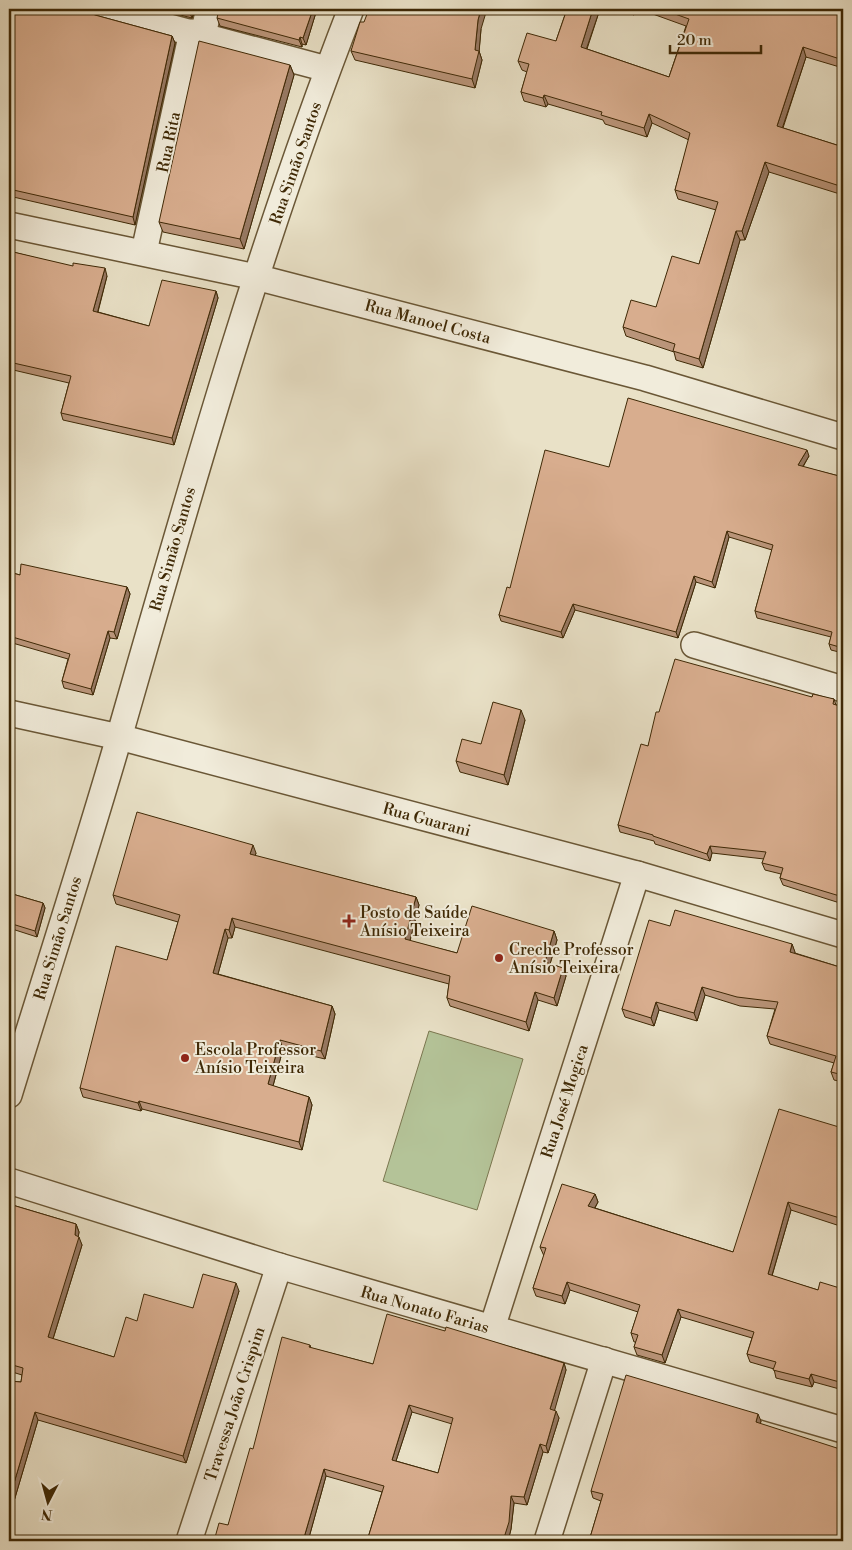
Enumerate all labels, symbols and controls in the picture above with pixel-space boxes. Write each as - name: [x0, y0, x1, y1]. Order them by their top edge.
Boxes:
- scale bar: [670, 22, 761, 54]
- text: 20 m: [677, 31, 712, 50]
- street label: Rua Simão Santos: [266, 99, 326, 227]
- street label: Rua Rita: [153, 109, 185, 174]
- street label: Rua Manoel Costa: [363, 296, 494, 349]
- street label: Rua Simão Santos: [146, 485, 200, 614]
- street label: Rua Guarani: [381, 799, 473, 841]
- street label: Rua Simão Santos: [30, 874, 86, 1003]
- place label: Posto de Saúde Anísio Teixeira: [359, 903, 471, 941]
- marker: Posto de Saúde Anísio Teixeira: [342, 914, 356, 928]
- place label: Creche Professor Anísio Teixeira: [508, 940, 634, 978]
- marker: Creche Professor Anísio Teixeira: [493, 952, 505, 964]
- place label: Escola Professor Anísio Teixeira: [194, 1040, 316, 1078]
- street label: Rua José Mogica: [537, 1041, 593, 1161]
- marker: Escola Professor Anísio Teixeira: [179, 1052, 191, 1064]
- street label: Rua Nonato Farias: [358, 1282, 491, 1338]
- street label: Travessa João Crispim: [200, 1324, 269, 1484]
- north arrow: [22, 1478, 72, 1528]
- text: N: [40, 1504, 53, 1523]

